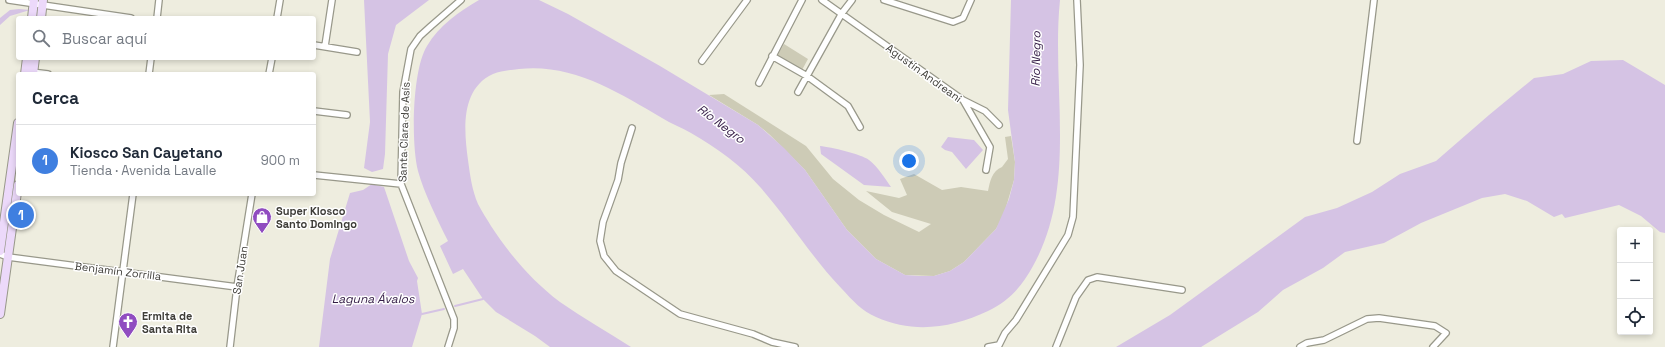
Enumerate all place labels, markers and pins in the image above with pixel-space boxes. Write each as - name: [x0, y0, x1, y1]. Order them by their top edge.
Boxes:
- pin: 1: [8, 200, 34, 230]
- place label: Super Kiosco Santo Domingo: [276, 204, 357, 231]
- shop icon: Super Kiosco Santo Domingo: [251, 206, 273, 234]
- place label: Ermita de Santa Rita: [142, 309, 198, 336]
- church icon: Ermita de Santa Rita: [117, 311, 139, 339]

